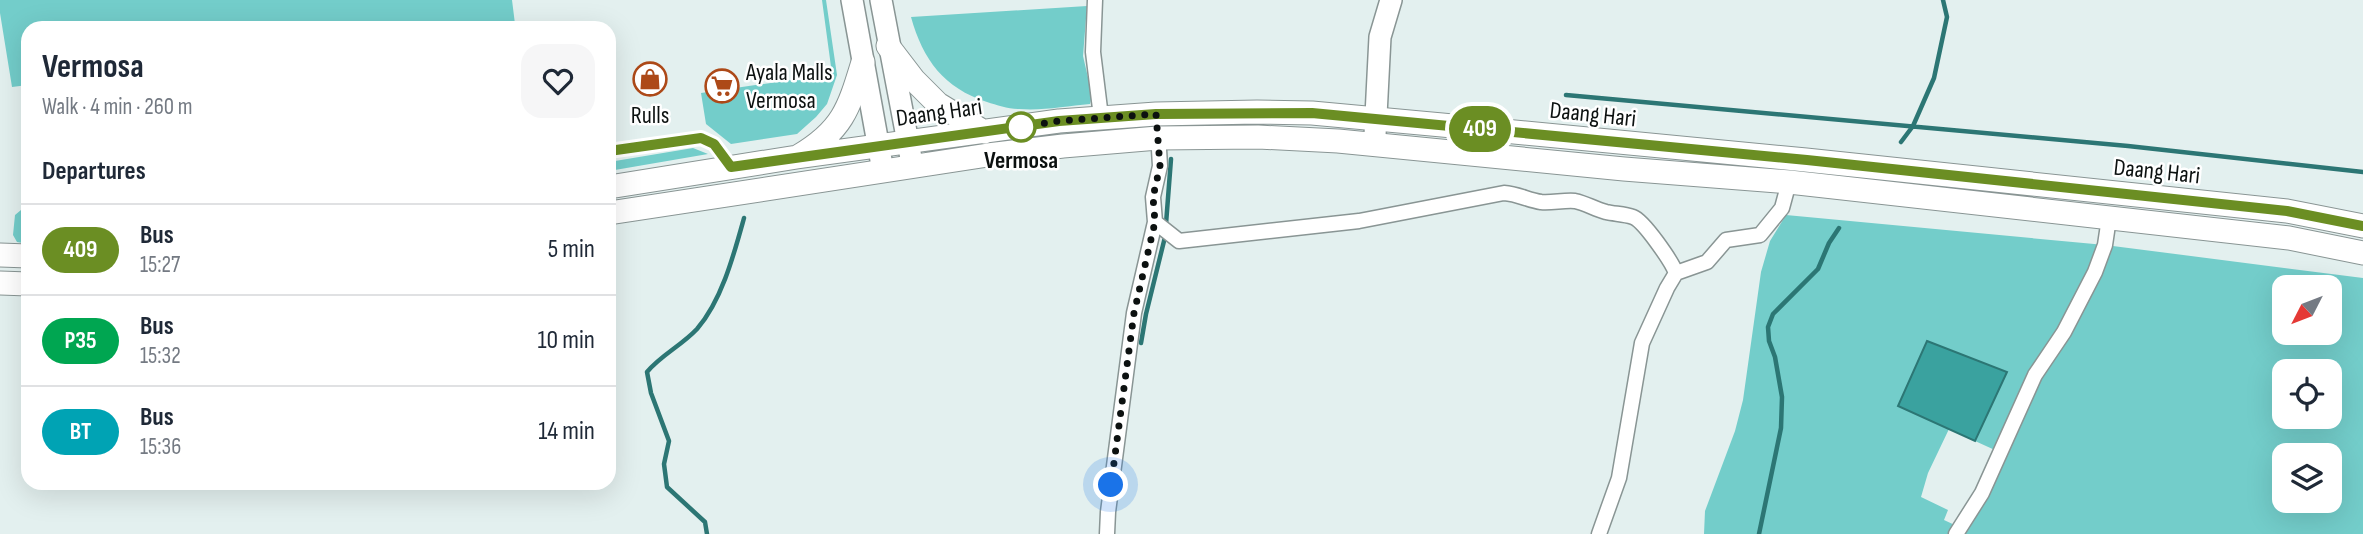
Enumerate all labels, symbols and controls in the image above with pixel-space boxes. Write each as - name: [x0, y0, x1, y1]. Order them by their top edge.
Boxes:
- button: heart: [521, 44, 595, 118]
- text: Vermosa: [42, 47, 144, 87]
- place label: Ayala Malls Vermosa: [745, 58, 833, 115]
- shop icon: Rulls: [631, 60, 669, 98]
- supermarket icon: Ayala Malls Vermosa: [703, 67, 741, 105]
- street label: Daang Hari: [894, 92, 984, 133]
- text: Walk · 4 min · 260 m: [42, 93, 192, 121]
- street label: Daang Hari: [1548, 96, 1638, 133]
- place label: Rulls: [631, 101, 669, 130]
- line badge: 409: [1440, 106, 1520, 152]
- marker: Vermosa: [1006, 112, 1036, 142]
- text: 409: [1463, 114, 1497, 143]
- place label: Vermosa: [984, 146, 1058, 175]
- street label: Daang Hari: [2112, 153, 2202, 190]
- text: Departures: [42, 156, 146, 187]
- text: Bus: [140, 220, 174, 251]
- text: 5 min: [548, 234, 595, 265]
- text: 409: [64, 235, 97, 264]
- text: 15:27: [140, 251, 180, 279]
- north arrow: [2272, 275, 2342, 345]
- map controls: [2272, 275, 2342, 513]
- text: Bus: [140, 311, 174, 342]
- text: 10 min: [538, 325, 595, 356]
- text: P35: [64, 326, 97, 355]
- text: 15:32: [140, 342, 181, 370]
- button: locate: [2272, 359, 2342, 429]
- text: Bus: [140, 402, 174, 433]
- text: 14 min: [538, 416, 595, 447]
- text: BT: [70, 417, 91, 446]
- text: 15:36: [140, 433, 181, 461]
- button: layers: [2272, 443, 2342, 513]
- your location: [1093, 467, 1128, 502]

